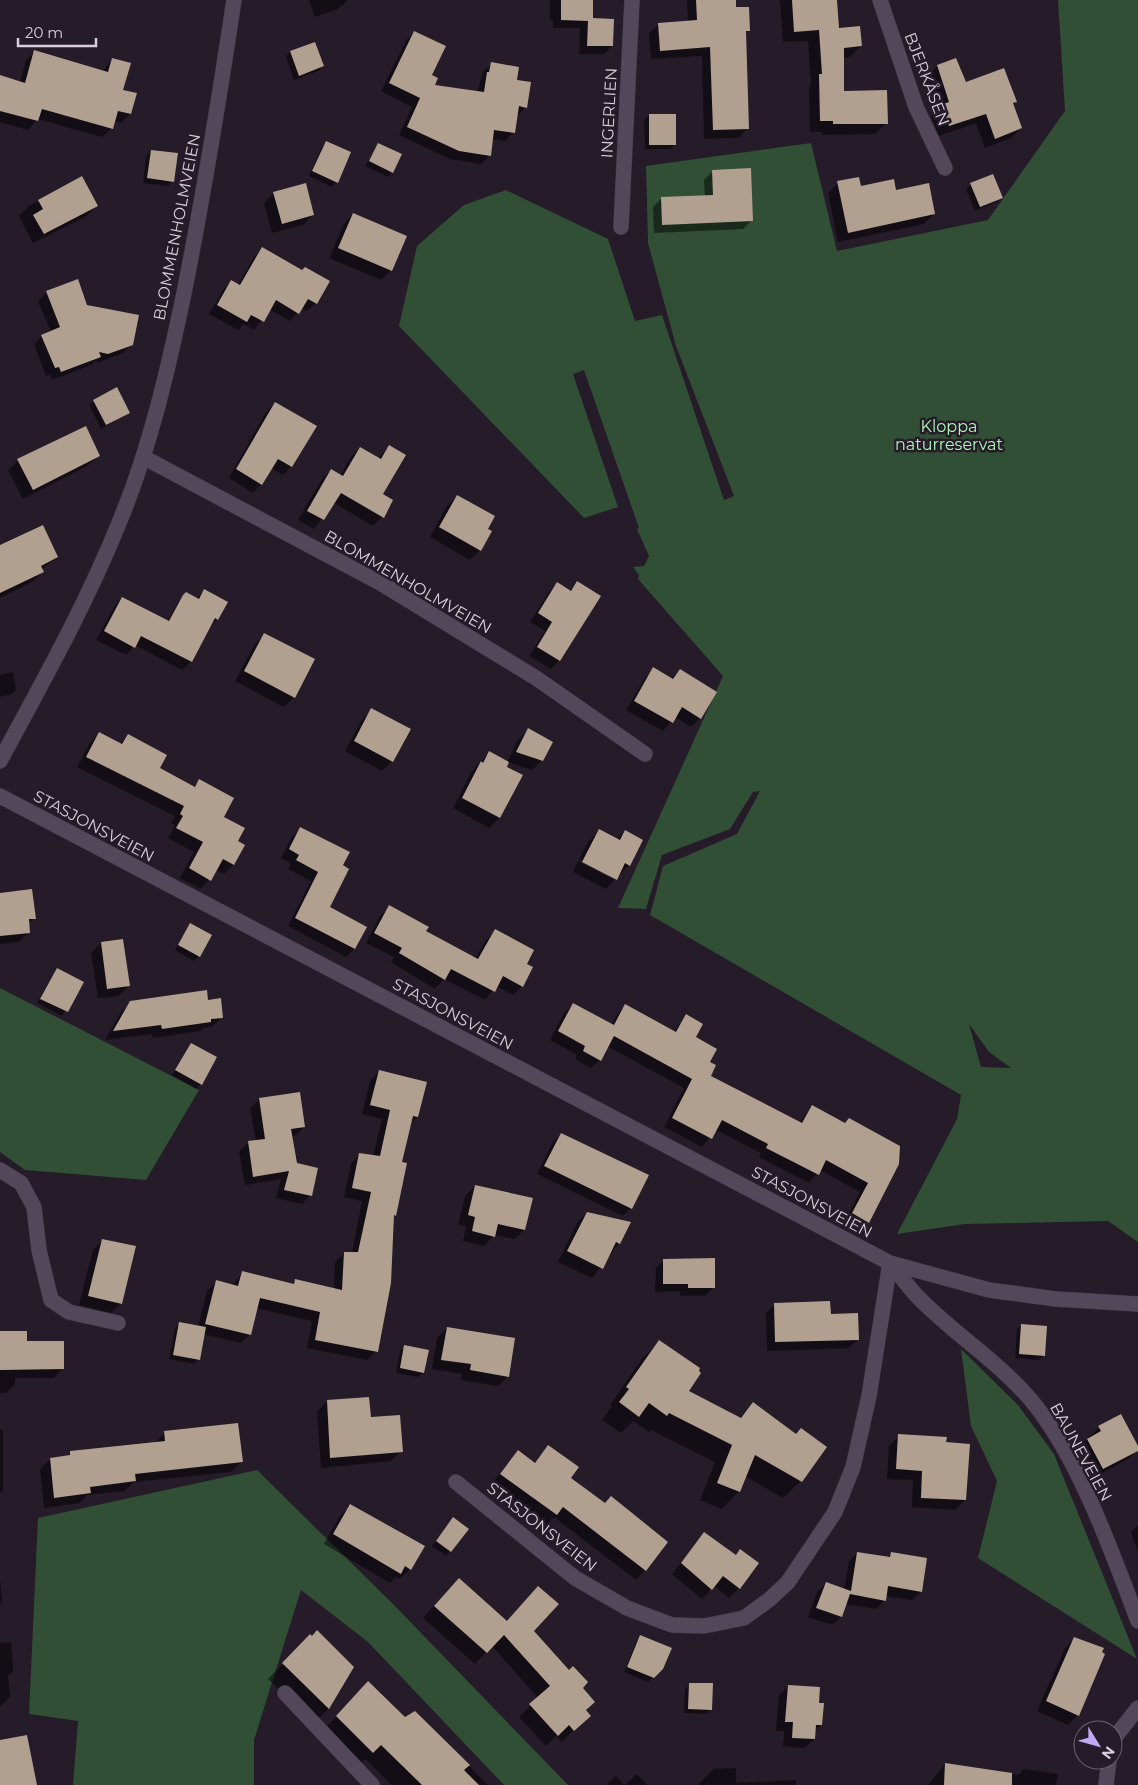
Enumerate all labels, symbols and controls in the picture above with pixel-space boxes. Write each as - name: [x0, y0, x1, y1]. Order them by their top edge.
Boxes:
- scale bar: [18, 15, 95, 47]
- text: 20 m: [25, 23, 63, 42]
- street label: BJERKÅSEN: [901, 29, 954, 128]
- street label: INGERLIEN: [597, 67, 621, 159]
- street label: BLOMMENHOLMVEIEN: [150, 132, 204, 322]
- park label: Kloppa naturreservat: [895, 417, 1004, 454]
- street label: BLOMMENHOLMVEIEN: [321, 526, 495, 638]
- street label: STASJONSVEIEN: [30, 786, 158, 866]
- street label: STASJONSVEIEN: [389, 974, 517, 1054]
- street label: STASJONSVEIEN: [748, 1162, 876, 1242]
- street label: BAUNEVEIEN: [1046, 1399, 1116, 1505]
- street label: STASJONSVEIEN: [483, 1478, 601, 1576]
- north arrow: [1073, 1720, 1123, 1770]
- text: N: [1098, 1743, 1119, 1763]

